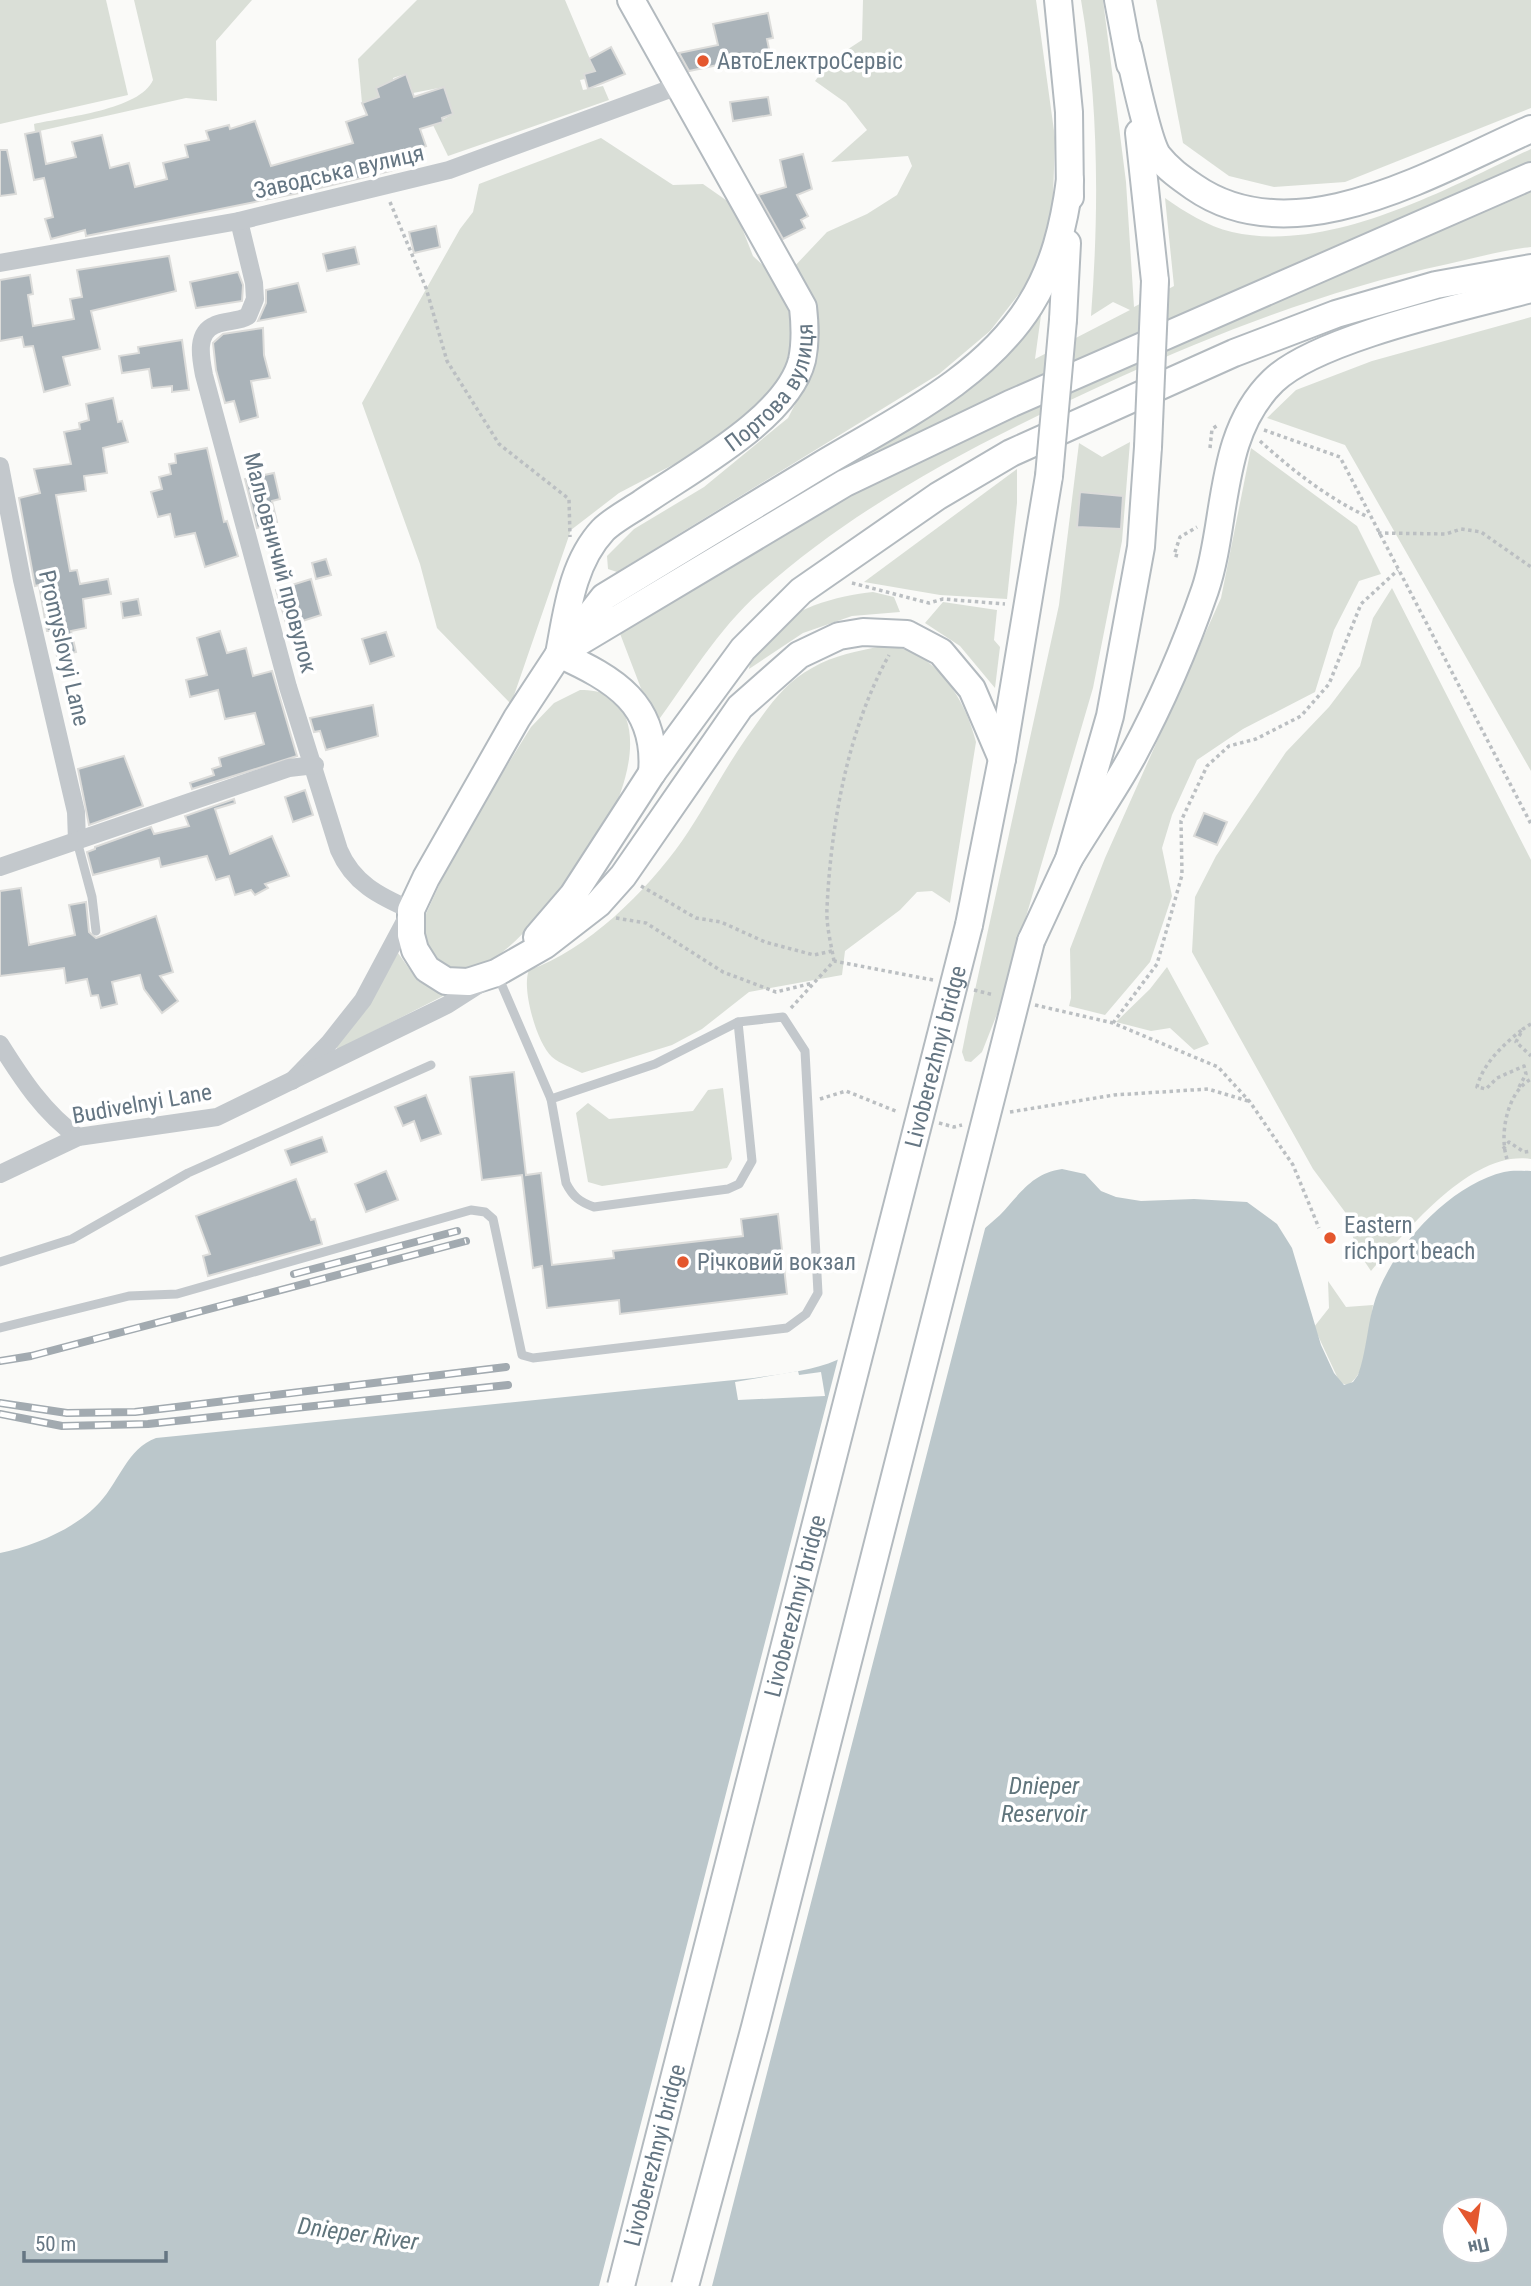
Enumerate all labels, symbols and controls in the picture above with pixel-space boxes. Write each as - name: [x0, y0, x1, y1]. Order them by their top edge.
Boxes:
- place label: АвтоЕлектроСервіс: [717, 48, 903, 75]
- marker: АвтоЕлектроСервіс: [695, 53, 711, 69]
- street label: Заводська вулиця: [251, 139, 427, 205]
- street label: Портова вулиця: [719, 323, 818, 457]
- street label: Мальовничий провулок: [238, 450, 322, 676]
- street label: Promyslovyi Lane: [33, 568, 95, 728]
- street label: Livoberezhnyi bridge: [899, 963, 972, 1150]
- street label: Budivelnyi Lane: [70, 1078, 214, 1130]
- place label: Eastern richport beach: [1344, 1212, 1475, 1265]
- marker: Eastern richport beach: [1322, 1230, 1338, 1246]
- place label: Річковий вокзал: [697, 1249, 856, 1276]
- marker: Річковий вокзал: [675, 1254, 691, 1270]
- street label: Livoberezhnyi bridge: [759, 1512, 831, 1700]
- water label: Dnieper Reservoir: [1001, 1772, 1088, 1828]
- street label: Livoberezhnyi bridge: [618, 2061, 691, 2249]
- north arrow: [1440, 2195, 1510, 2265]
- water label: Dnieper River: [296, 2212, 421, 2256]
- scale bar: [24, 2220, 166, 2264]
- text: 50 m: [35, 2232, 76, 2256]
- text: Пн: [1466, 2232, 1492, 2260]

